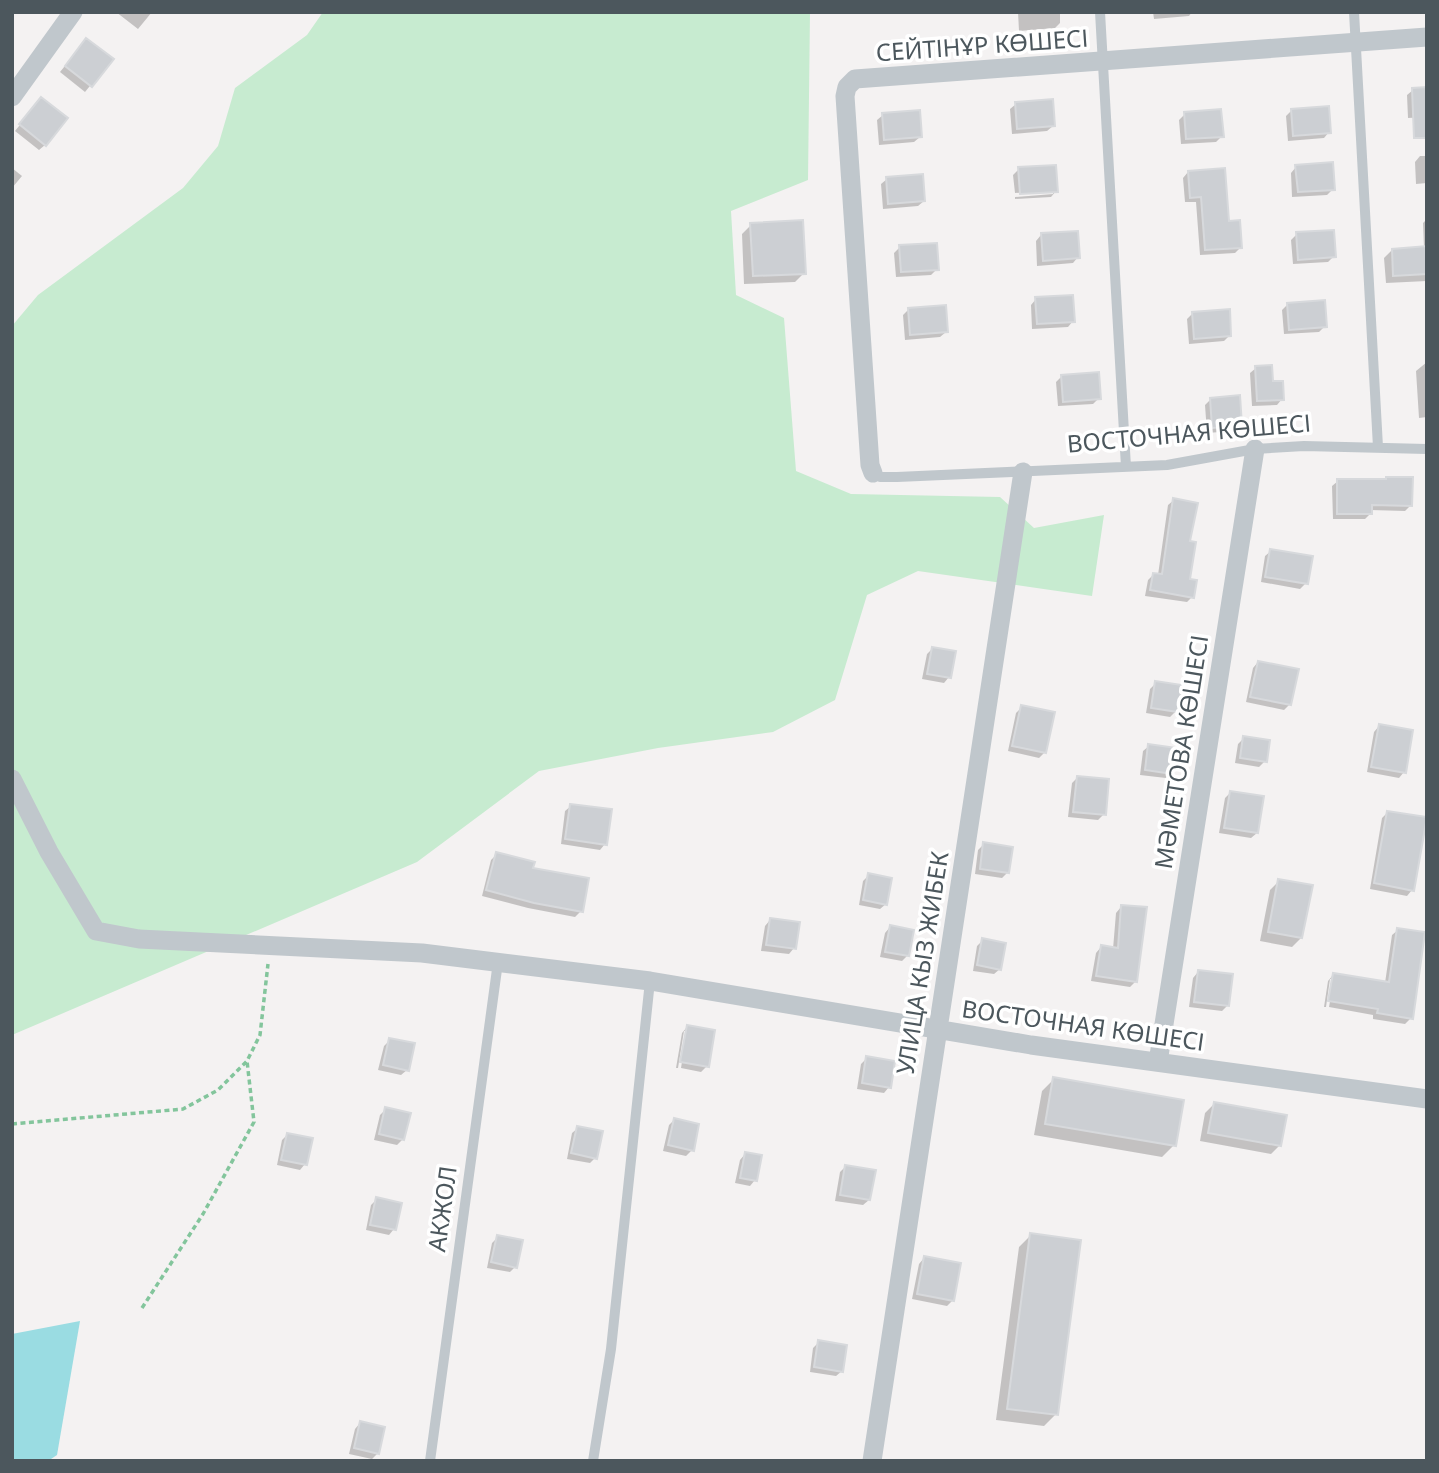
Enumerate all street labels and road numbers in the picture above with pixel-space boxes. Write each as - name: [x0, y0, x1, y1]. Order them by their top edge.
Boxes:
- street label: СЕЙТІНҰР КӨШЕСІ: [875, 21, 1089, 68]
- street label: ВОСТОЧНАЯ КӨШЕСІ: [1065, 405, 1312, 460]
- street label: МӘМЕТОВА КӨШЕСІ: [1146, 632, 1215, 871]
- street label: УЛИЦА КЫЗ ЖИБЕК: [888, 849, 955, 1077]
- street label: ВОСТОЧНАЯ КӨШЕСІ: [960, 991, 1207, 1058]
- street label: АКЖОЛ: [419, 1164, 464, 1254]

